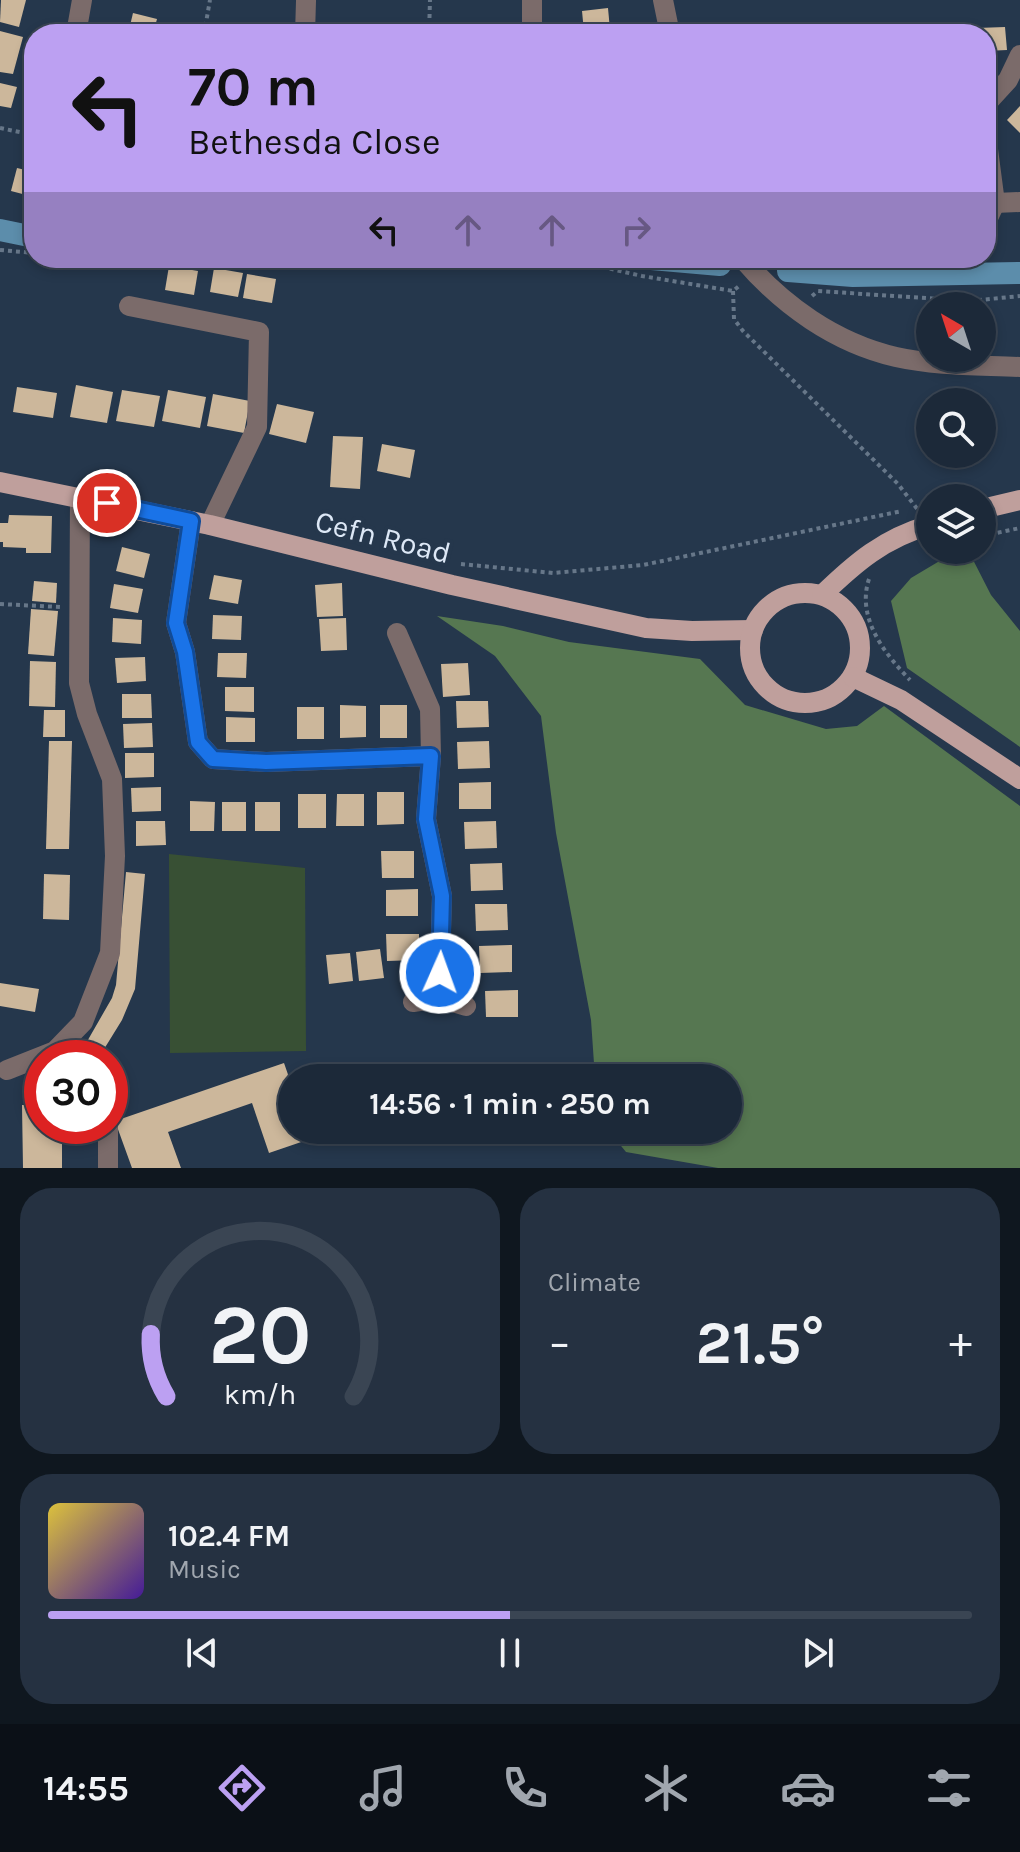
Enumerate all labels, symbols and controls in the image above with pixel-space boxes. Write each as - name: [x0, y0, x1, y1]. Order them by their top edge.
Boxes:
- text: 70 m: [188, 54, 319, 119]
- icon: left: [56, 56, 160, 160]
- text: Bethesda Close: [188, 121, 440, 163]
- icon: left: [362, 208, 406, 252]
- icon: ahead: [446, 208, 490, 252]
- icon: ahead: [530, 208, 574, 252]
- icon: right: [614, 208, 658, 252]
- north arrow: [916, 292, 996, 372]
- map controls: [916, 292, 996, 564]
- button: search: [916, 388, 996, 468]
- pin: [73, 469, 141, 537]
- icon: arrive: [85, 481, 129, 525]
- button: layers: [916, 484, 996, 564]
- street label: Cefn Road: [312, 503, 454, 571]
- position arrow: [398, 931, 482, 1015]
- speed limit sign: 30: [24, 1040, 128, 1144]
- text: 14:56 · 1 min · 250 m: [369, 1086, 651, 1122]
- text: Climate: [548, 1267, 641, 1298]
- text: 20: [209, 1287, 311, 1384]
- text: 21.5°: [696, 1308, 824, 1378]
- text: −: [548, 1317, 571, 1368]
- text: +: [949, 1317, 972, 1368]
- text: km/h: [224, 1378, 296, 1411]
- text: 102.4 FM: [168, 1518, 290, 1554]
- text: Music: [168, 1554, 241, 1585]
- icon: previous: [180, 1631, 224, 1675]
- icon: pause: [488, 1631, 532, 1675]
- icon: next: [796, 1631, 840, 1675]
- icon: directions: [214, 1760, 270, 1816]
- icon: music: [355, 1760, 411, 1816]
- icon: phone: [497, 1760, 553, 1816]
- icon: climate: [638, 1760, 694, 1816]
- icon: car: [780, 1760, 836, 1816]
- icon: filters: [921, 1760, 977, 1816]
- text: 14:55: [43, 1767, 129, 1809]

